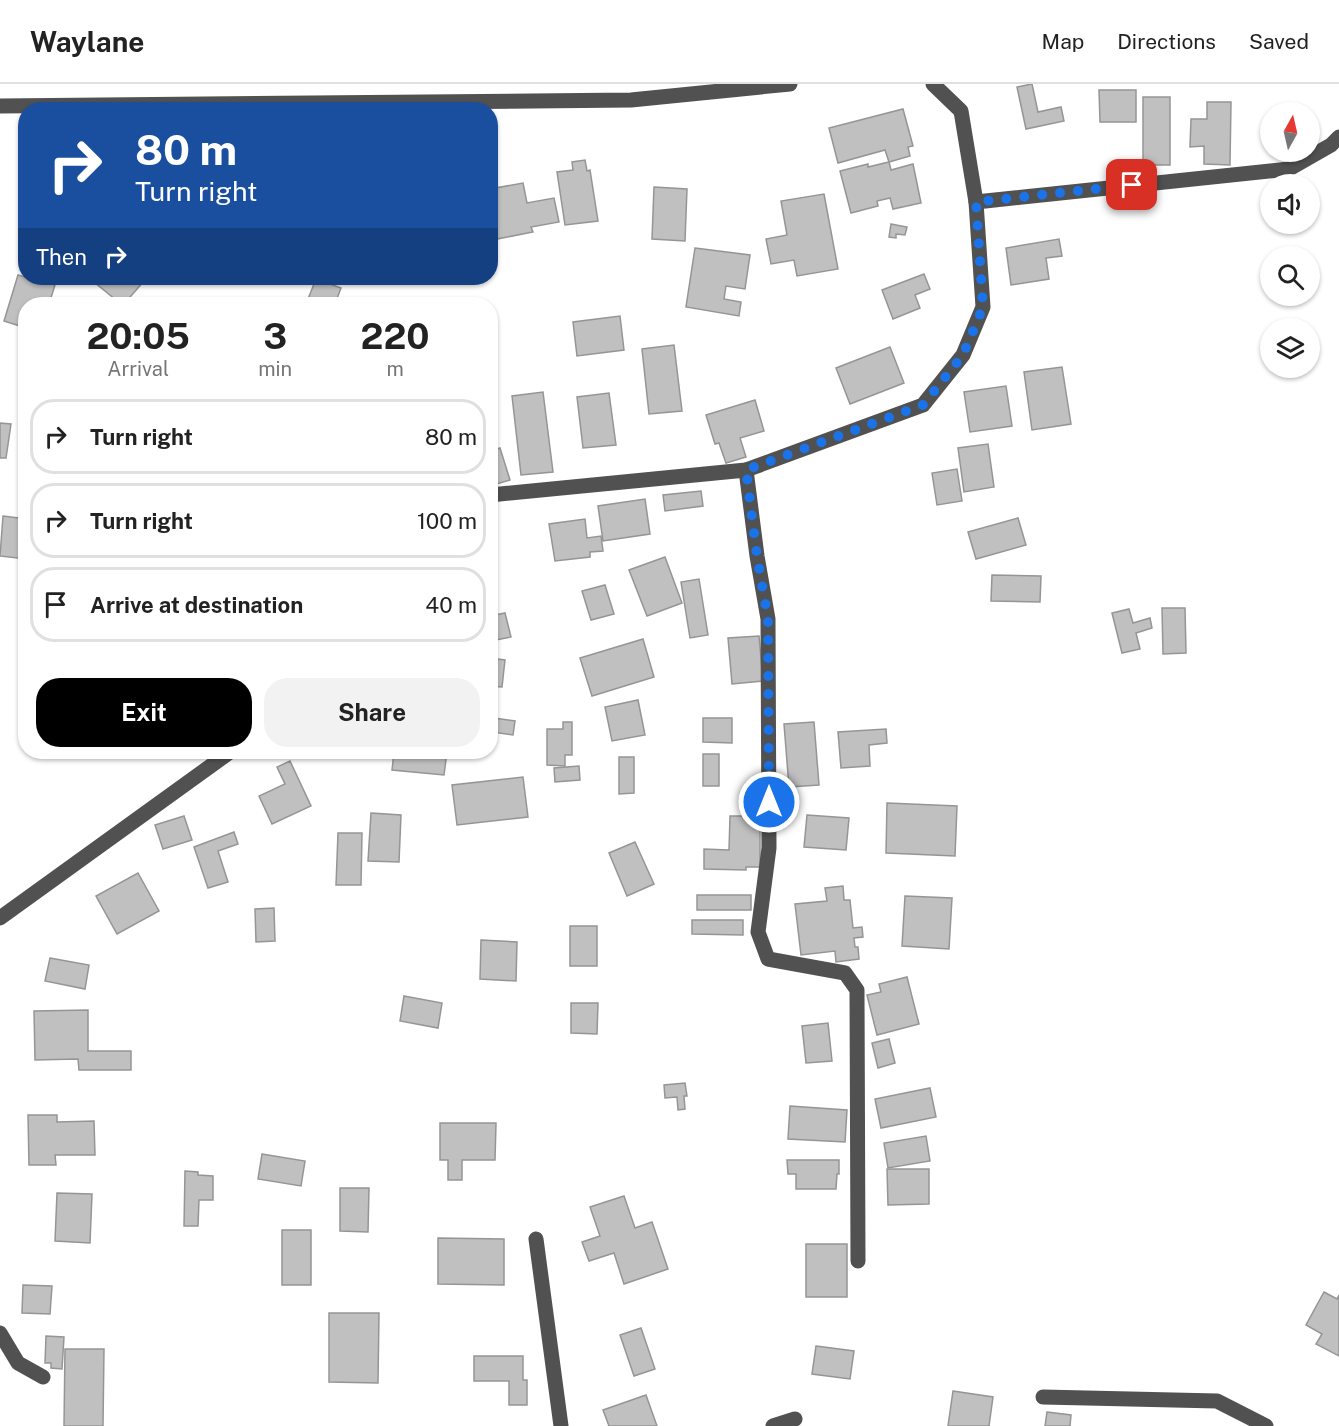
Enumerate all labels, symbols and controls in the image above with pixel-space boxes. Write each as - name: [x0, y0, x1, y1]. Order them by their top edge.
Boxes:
- text: Waylane: [30, 25, 144, 58]
- text: Map: [1042, 29, 1084, 54]
- text: Directions: [1117, 29, 1216, 54]
- text: Saved: [1249, 29, 1309, 54]
- north arrow: [1260, 102, 1320, 162]
- map controls: [1260, 102, 1320, 378]
- text: 80 m: [135, 125, 237, 174]
- icon: right: [36, 126, 114, 204]
- pin: [1106, 159, 1157, 210]
- icon: arrive: [1115, 168, 1148, 201]
- button: sound: [1260, 174, 1320, 234]
- text: Turn right: [135, 175, 258, 207]
- icon: right: [99, 240, 132, 273]
- text: Then: [36, 244, 87, 270]
- button: search: [1260, 246, 1320, 306]
- text: 20:05: [86, 315, 190, 357]
- text: 3: [263, 315, 287, 357]
- text: 220: [361, 315, 430, 357]
- button: layers: [1260, 318, 1320, 378]
- text: Arrival: [107, 357, 169, 381]
- text: min: [258, 357, 292, 381]
- text: m: [386, 357, 404, 381]
- icon: right: [39, 420, 72, 453]
- text: Turn right: [90, 424, 193, 450]
- text: 80 m: [425, 424, 477, 450]
- icon: right: [39, 504, 72, 537]
- text: Turn right: [90, 508, 193, 534]
- text: 100 m: [417, 508, 477, 534]
- icon: arrive: [39, 588, 72, 621]
- text: Arrive at destination: [90, 592, 303, 618]
- text: 40 m: [425, 592, 477, 618]
- button: Exit: [36, 678, 252, 747]
- button: Share: [264, 678, 480, 747]
- position arrow: [737, 770, 801, 834]

